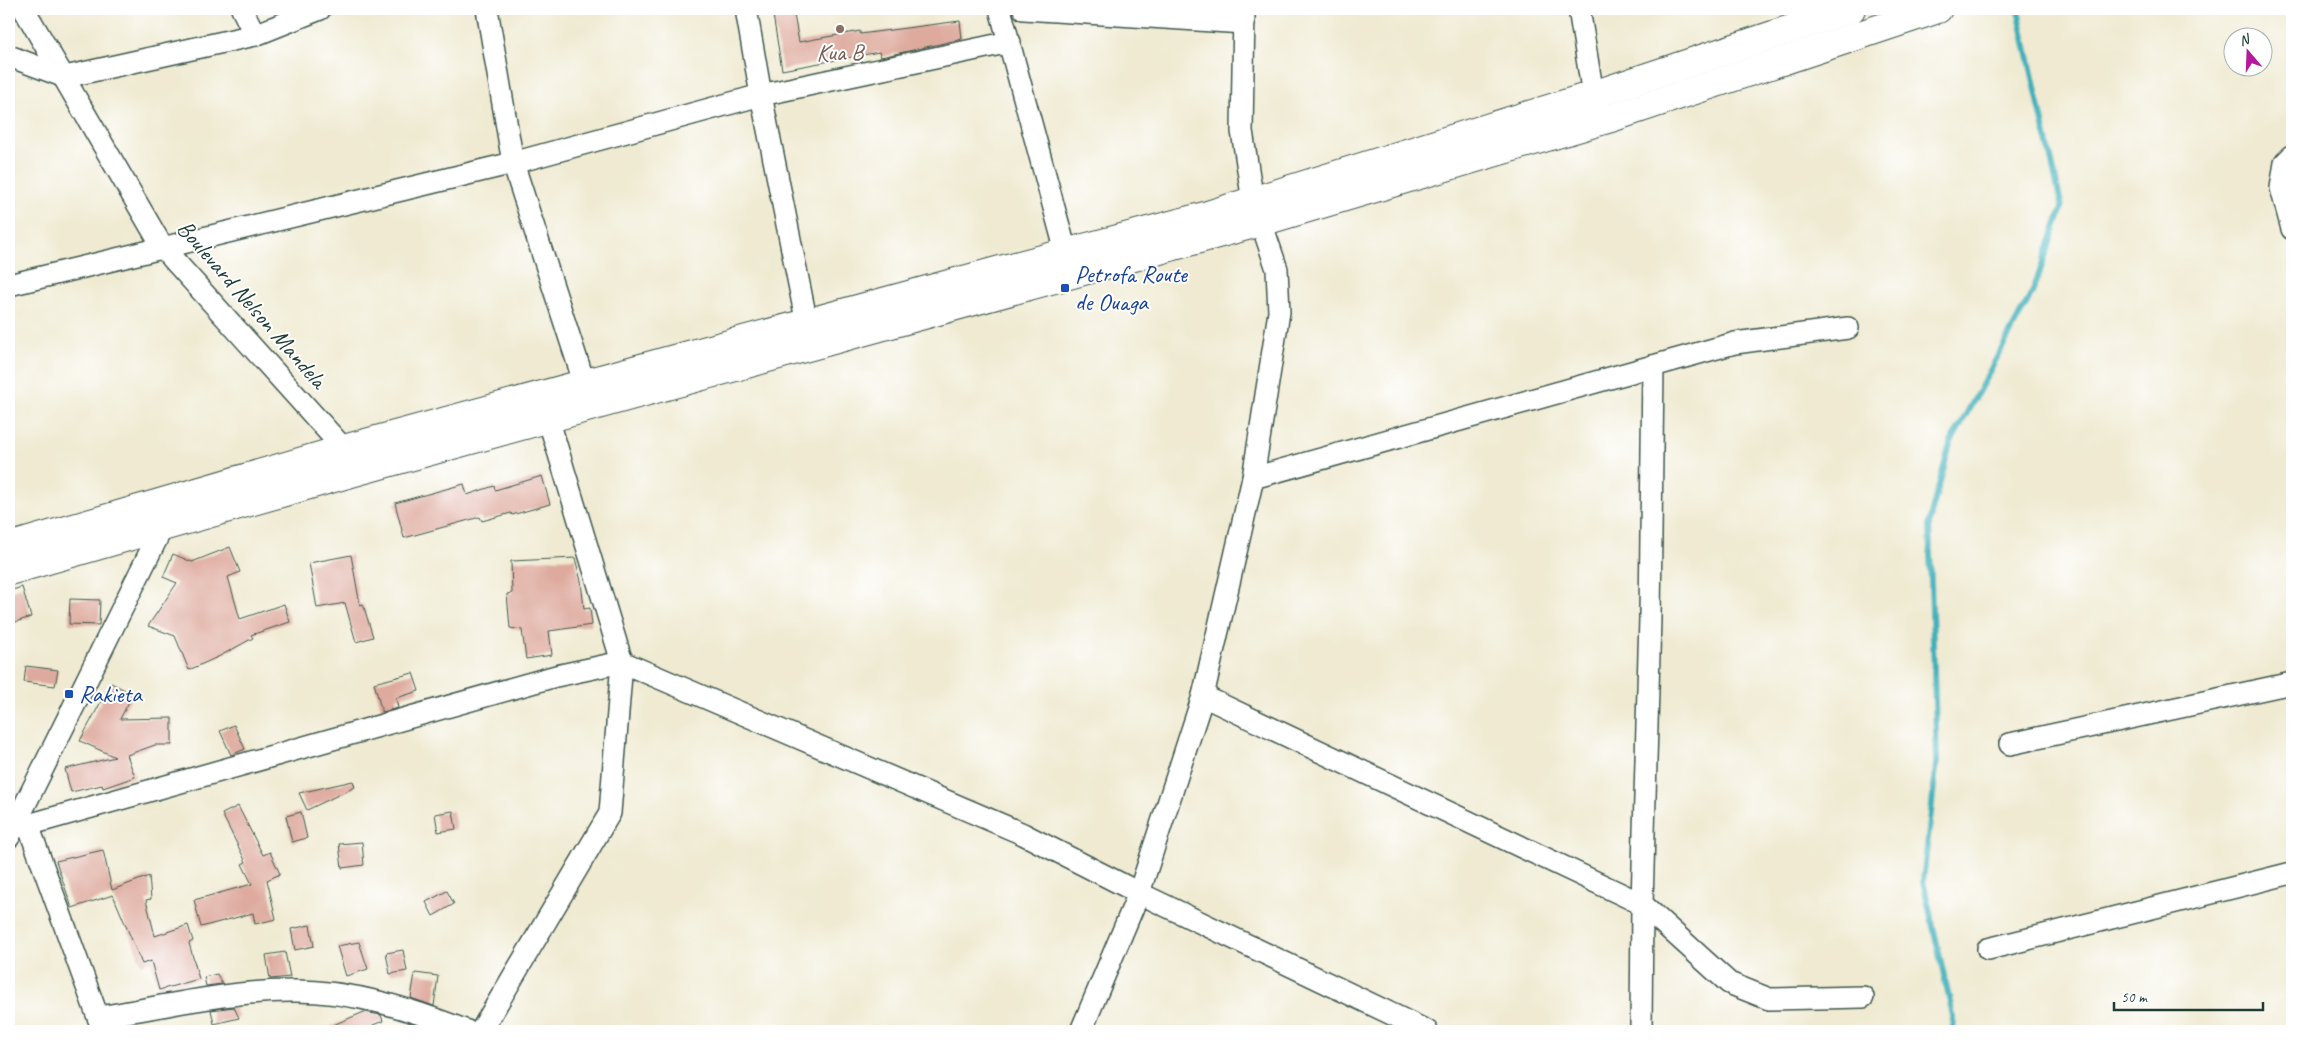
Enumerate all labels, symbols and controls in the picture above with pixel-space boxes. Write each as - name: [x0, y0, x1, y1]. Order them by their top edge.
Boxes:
- marker: Kua B: [834, 23, 846, 35]
- north arrow: [2224, 28, 2274, 78]
- text: N: [2237, 30, 2253, 50]
- place label: Kua B: [816, 37, 865, 67]
- street label: Boulevard Nelson Mandela: [171, 214, 335, 396]
- place label: Petrofa Route de Ouaga: [1075, 259, 1189, 317]
- marker: Petrofa Route de Ouaga: [1059, 282, 1071, 294]
- place label: Rakieta: [79, 679, 143, 709]
- marker: Rakieta: [63, 688, 75, 700]
- scale bar: [2114, 980, 2262, 1012]
- text: 50 m: [2121, 988, 2148, 1007]

